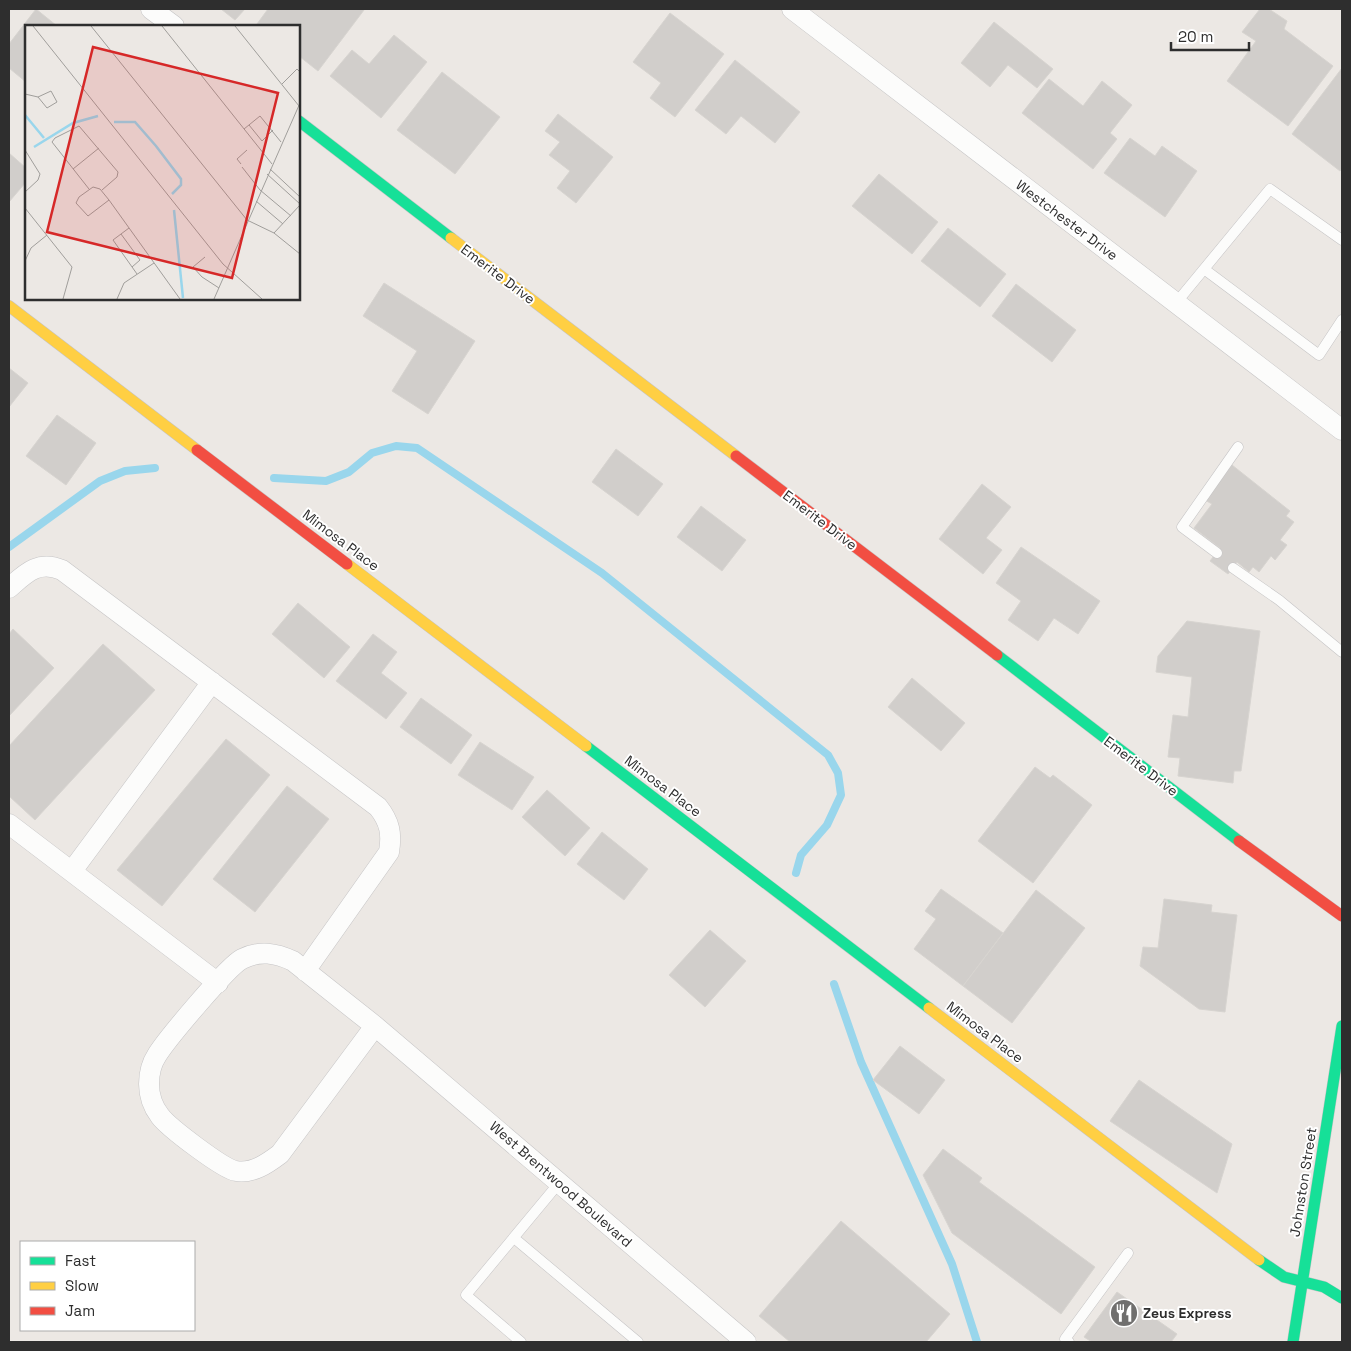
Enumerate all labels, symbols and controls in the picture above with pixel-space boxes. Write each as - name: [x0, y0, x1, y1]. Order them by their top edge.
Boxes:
- scale bar: [1171, 20, 1248, 52]
- inset map: [25, 25, 300, 300]
- text: 20 m: [1178, 27, 1213, 46]
- street label: Westchester Drive: [1012, 176, 1122, 264]
- street label: Emerite Drive: [457, 240, 539, 308]
- street label: Emerite Drive: [779, 486, 861, 554]
- street label: Mimosa Place: [299, 505, 383, 575]
- street label: Emerite Drive: [1100, 732, 1182, 800]
- street label: Mimosa Place: [621, 751, 705, 821]
- street label: Mimosa Place: [943, 997, 1027, 1067]
- street label: West Brentwood Boulevard: [486, 1117, 636, 1251]
- street label: Johnston Street: [1285, 1126, 1321, 1238]
- legend: [20, 1241, 195, 1331]
- text: Fast: [65, 1251, 96, 1270]
- text: Slow: [65, 1276, 99, 1295]
- restaurant icon: Zeus Express: [1109, 1298, 1139, 1328]
- text: Jam: [65, 1301, 95, 1320]
- place label: Zeus Express: [1143, 1304, 1232, 1322]

